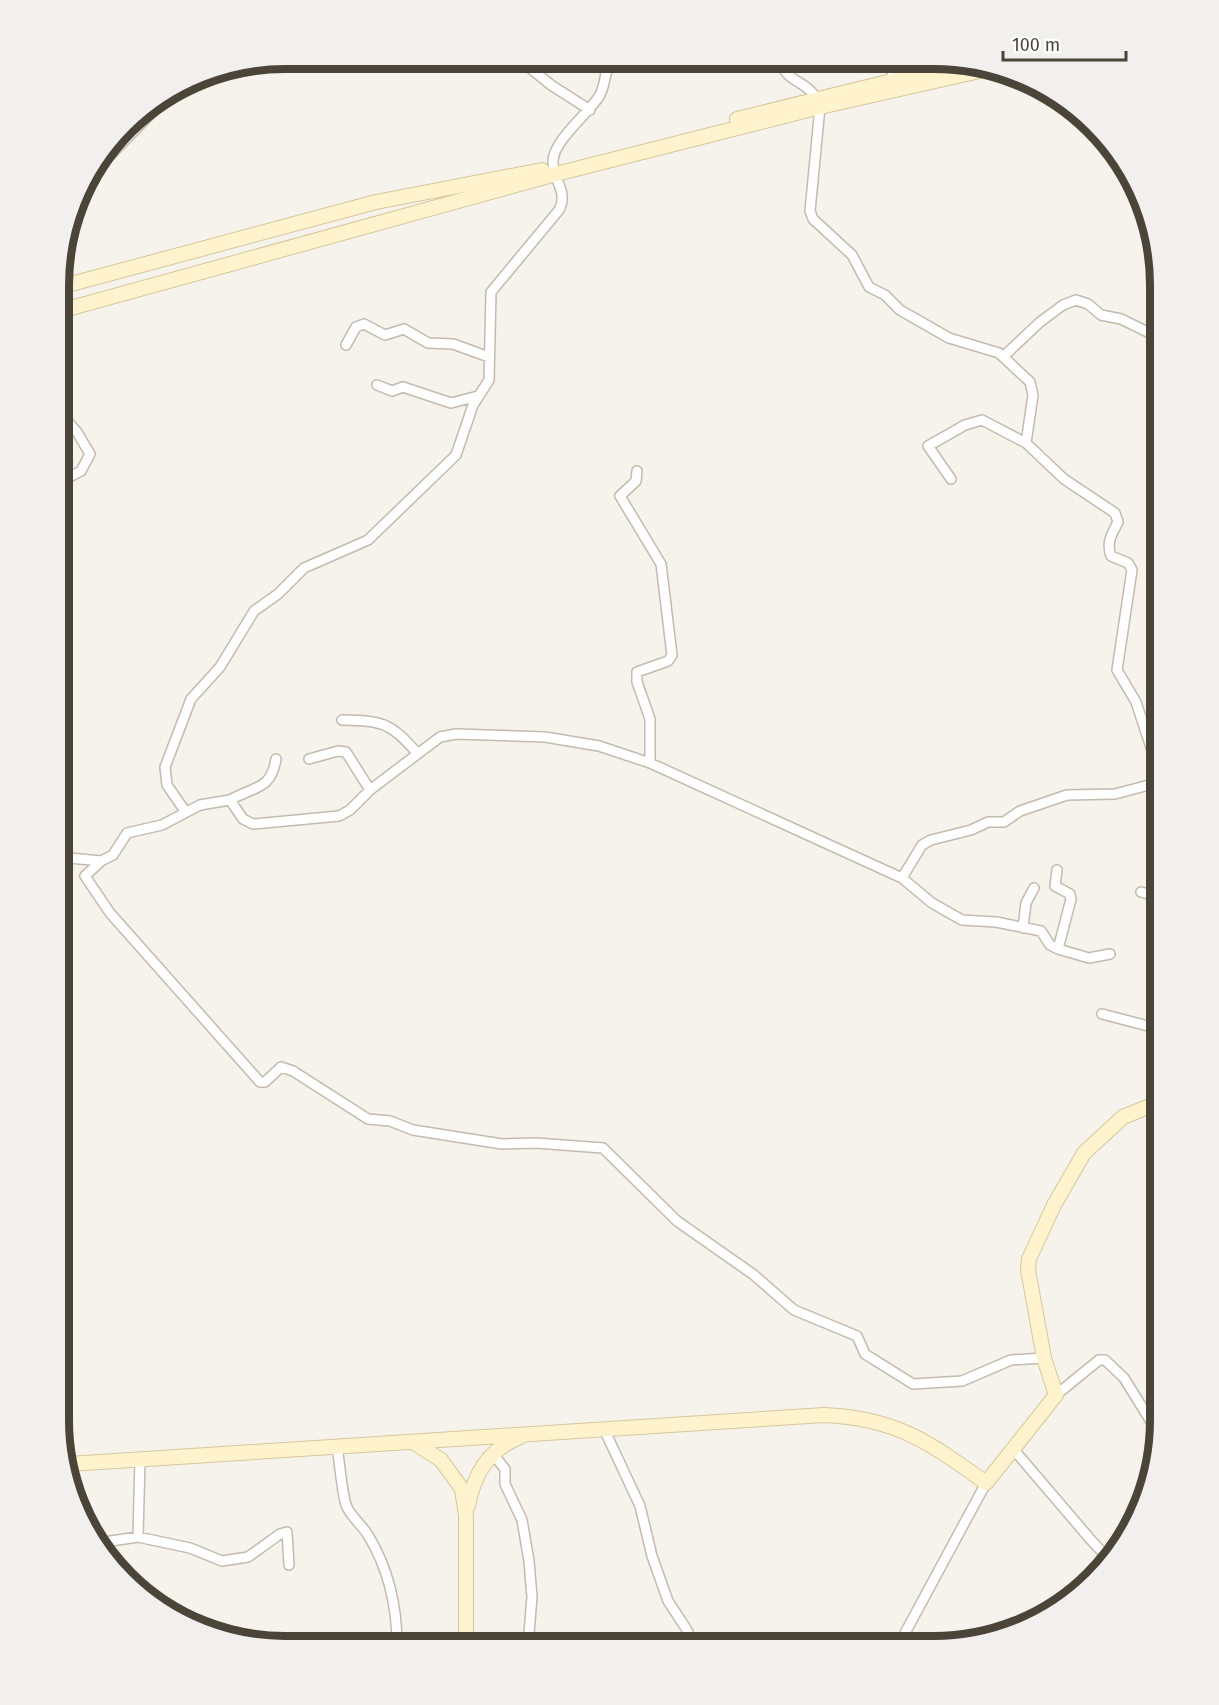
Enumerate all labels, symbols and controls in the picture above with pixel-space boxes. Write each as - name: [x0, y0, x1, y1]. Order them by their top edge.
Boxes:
- scale bar: [1003, 24, 1126, 62]
- text: 100 m: [1012, 34, 1060, 56]

